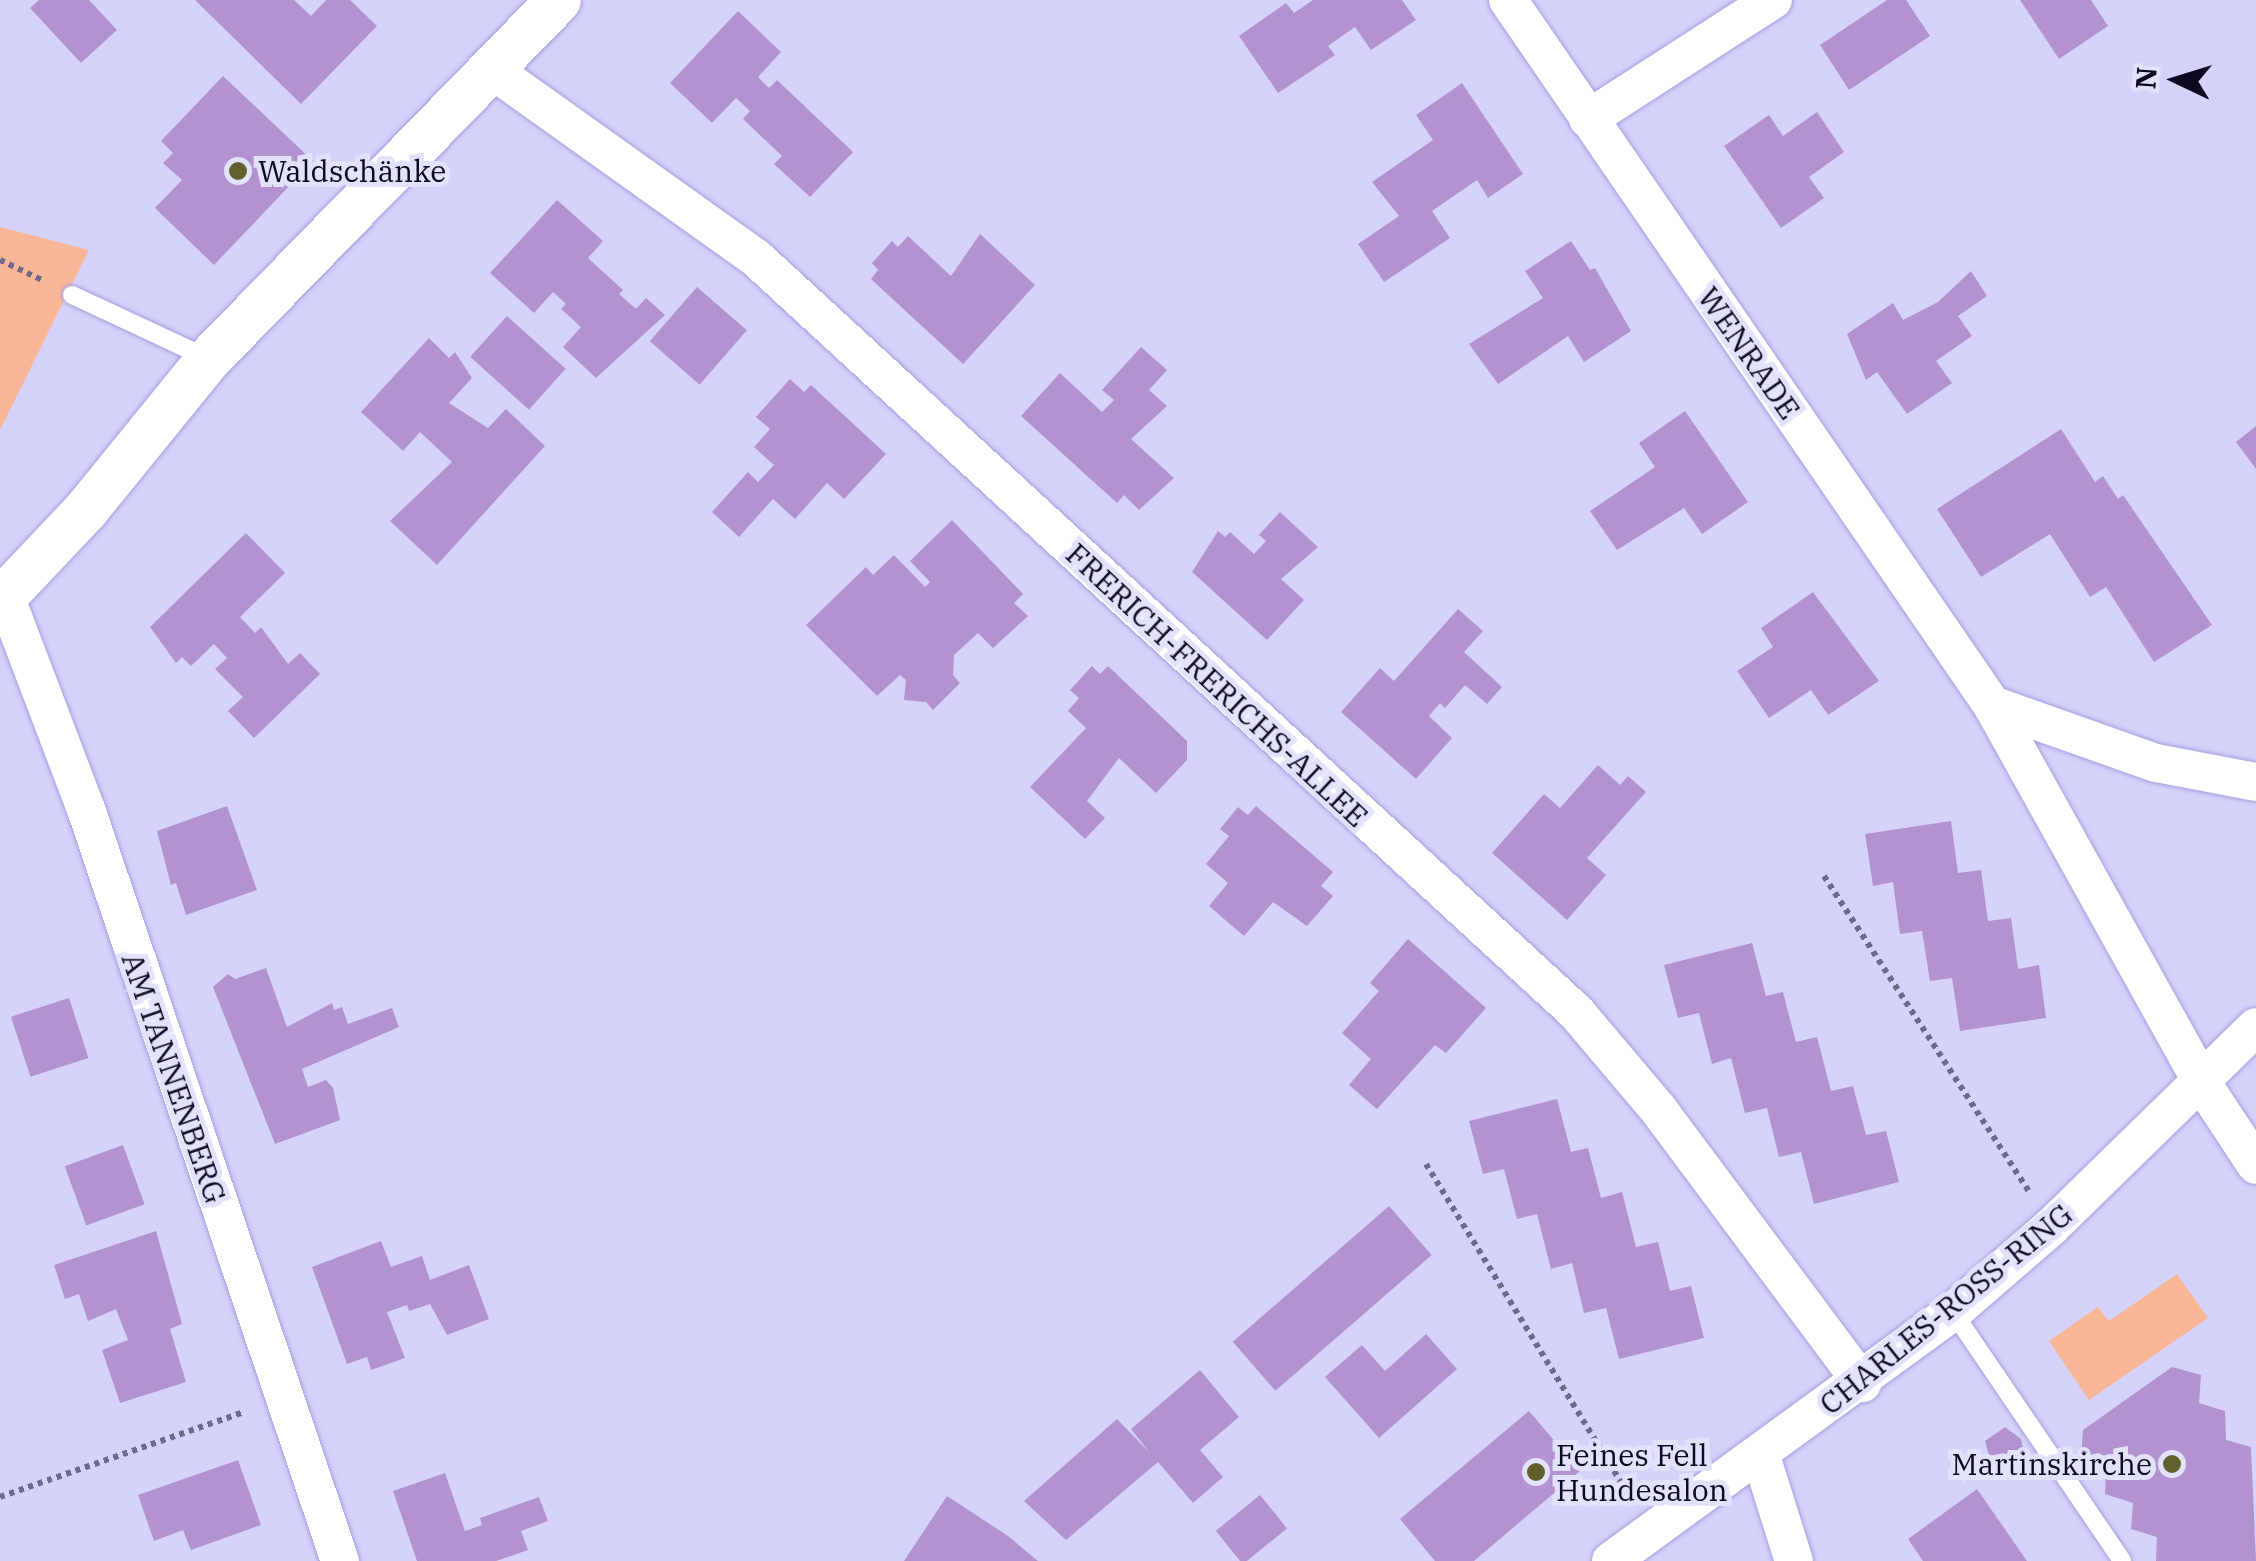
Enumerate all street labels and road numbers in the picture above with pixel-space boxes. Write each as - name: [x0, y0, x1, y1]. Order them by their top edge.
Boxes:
- street label: WENRADE: [1690, 280, 1808, 426]
- street label: FRERICH-FRERICHS-ALLEE: [1059, 536, 1375, 834]
- street label: AM TANNENBERG: [114, 948, 234, 1208]
- street label: CHARLES-ROSS-RING: [1812, 1196, 2080, 1422]

